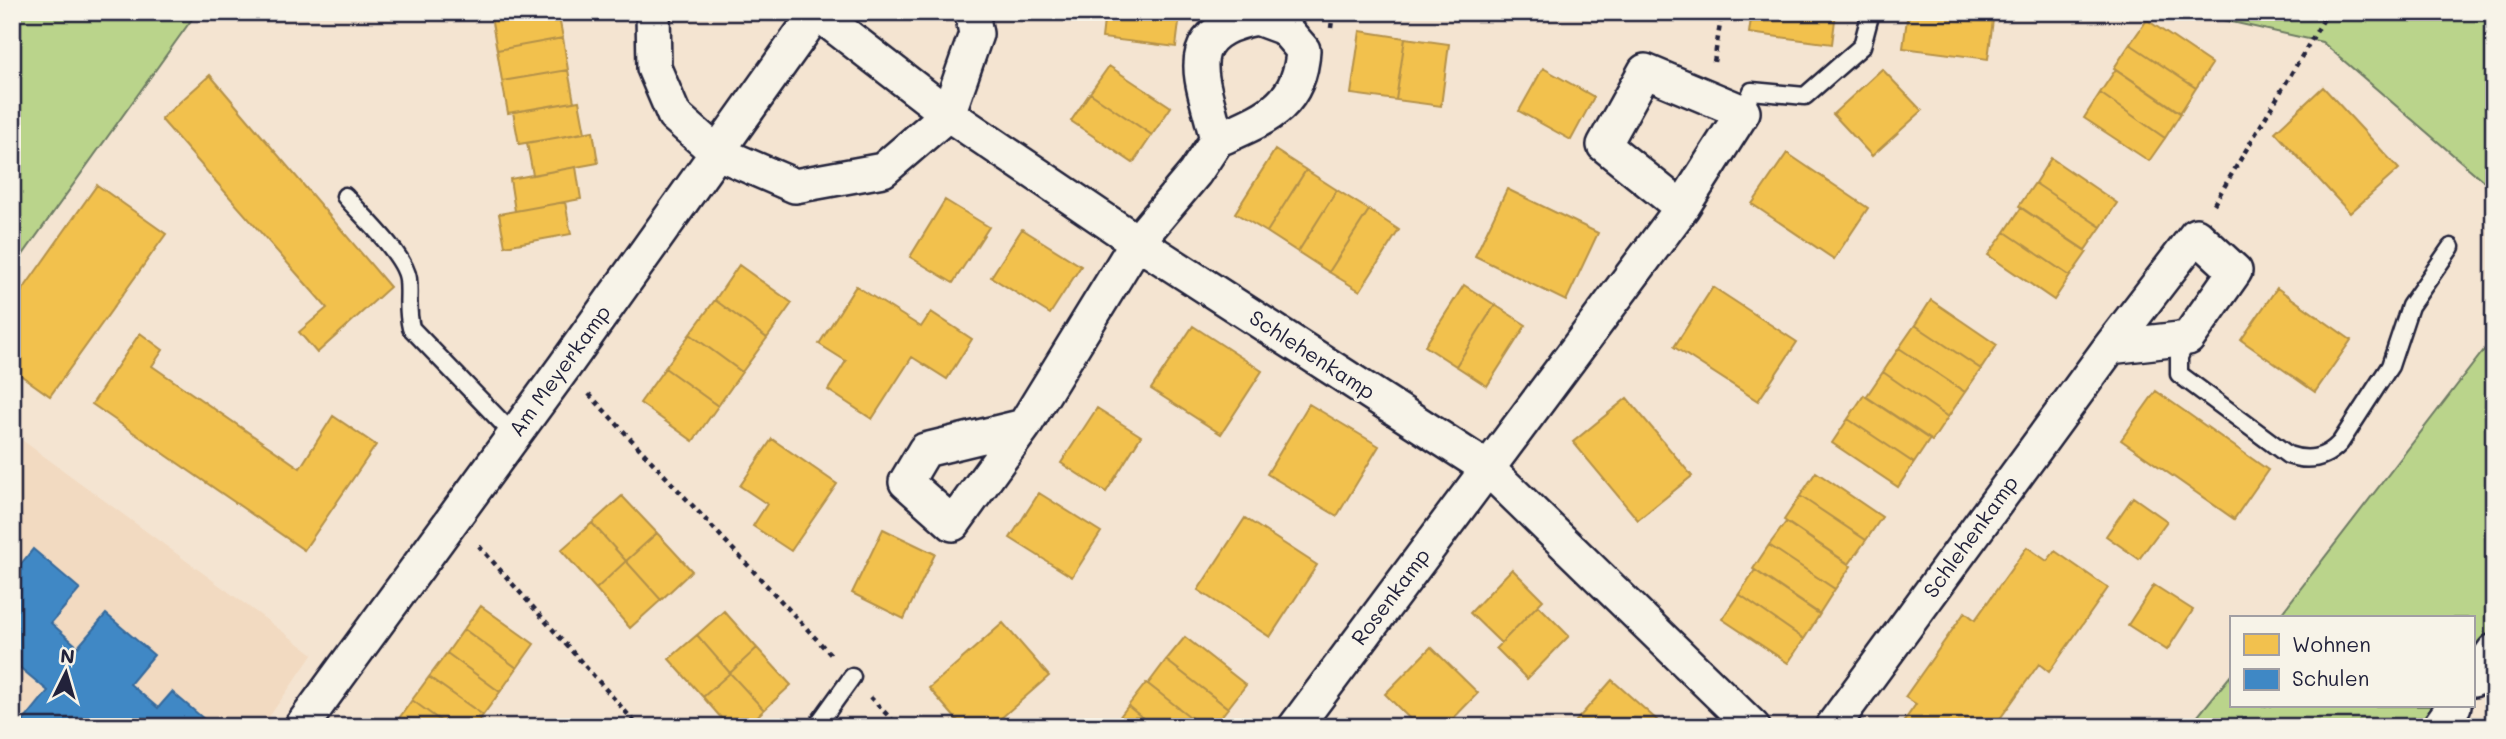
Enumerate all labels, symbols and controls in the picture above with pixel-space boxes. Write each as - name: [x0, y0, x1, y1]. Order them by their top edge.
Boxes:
- street label: Am Meyerkamp: [502, 299, 616, 441]
- street label: Schlehenkamp: [1245, 303, 1381, 404]
- street label: Schlehenkamp: [1916, 470, 2023, 603]
- street label: Rosenkamp: [1345, 542, 1435, 650]
- legend: [2230, 616, 2474, 708]
- text: Wohnen: [2292, 630, 2371, 657]
- north arrow: [32, 638, 102, 708]
- text: N: [59, 642, 76, 669]
- text: Schulen: [2292, 664, 2369, 691]

